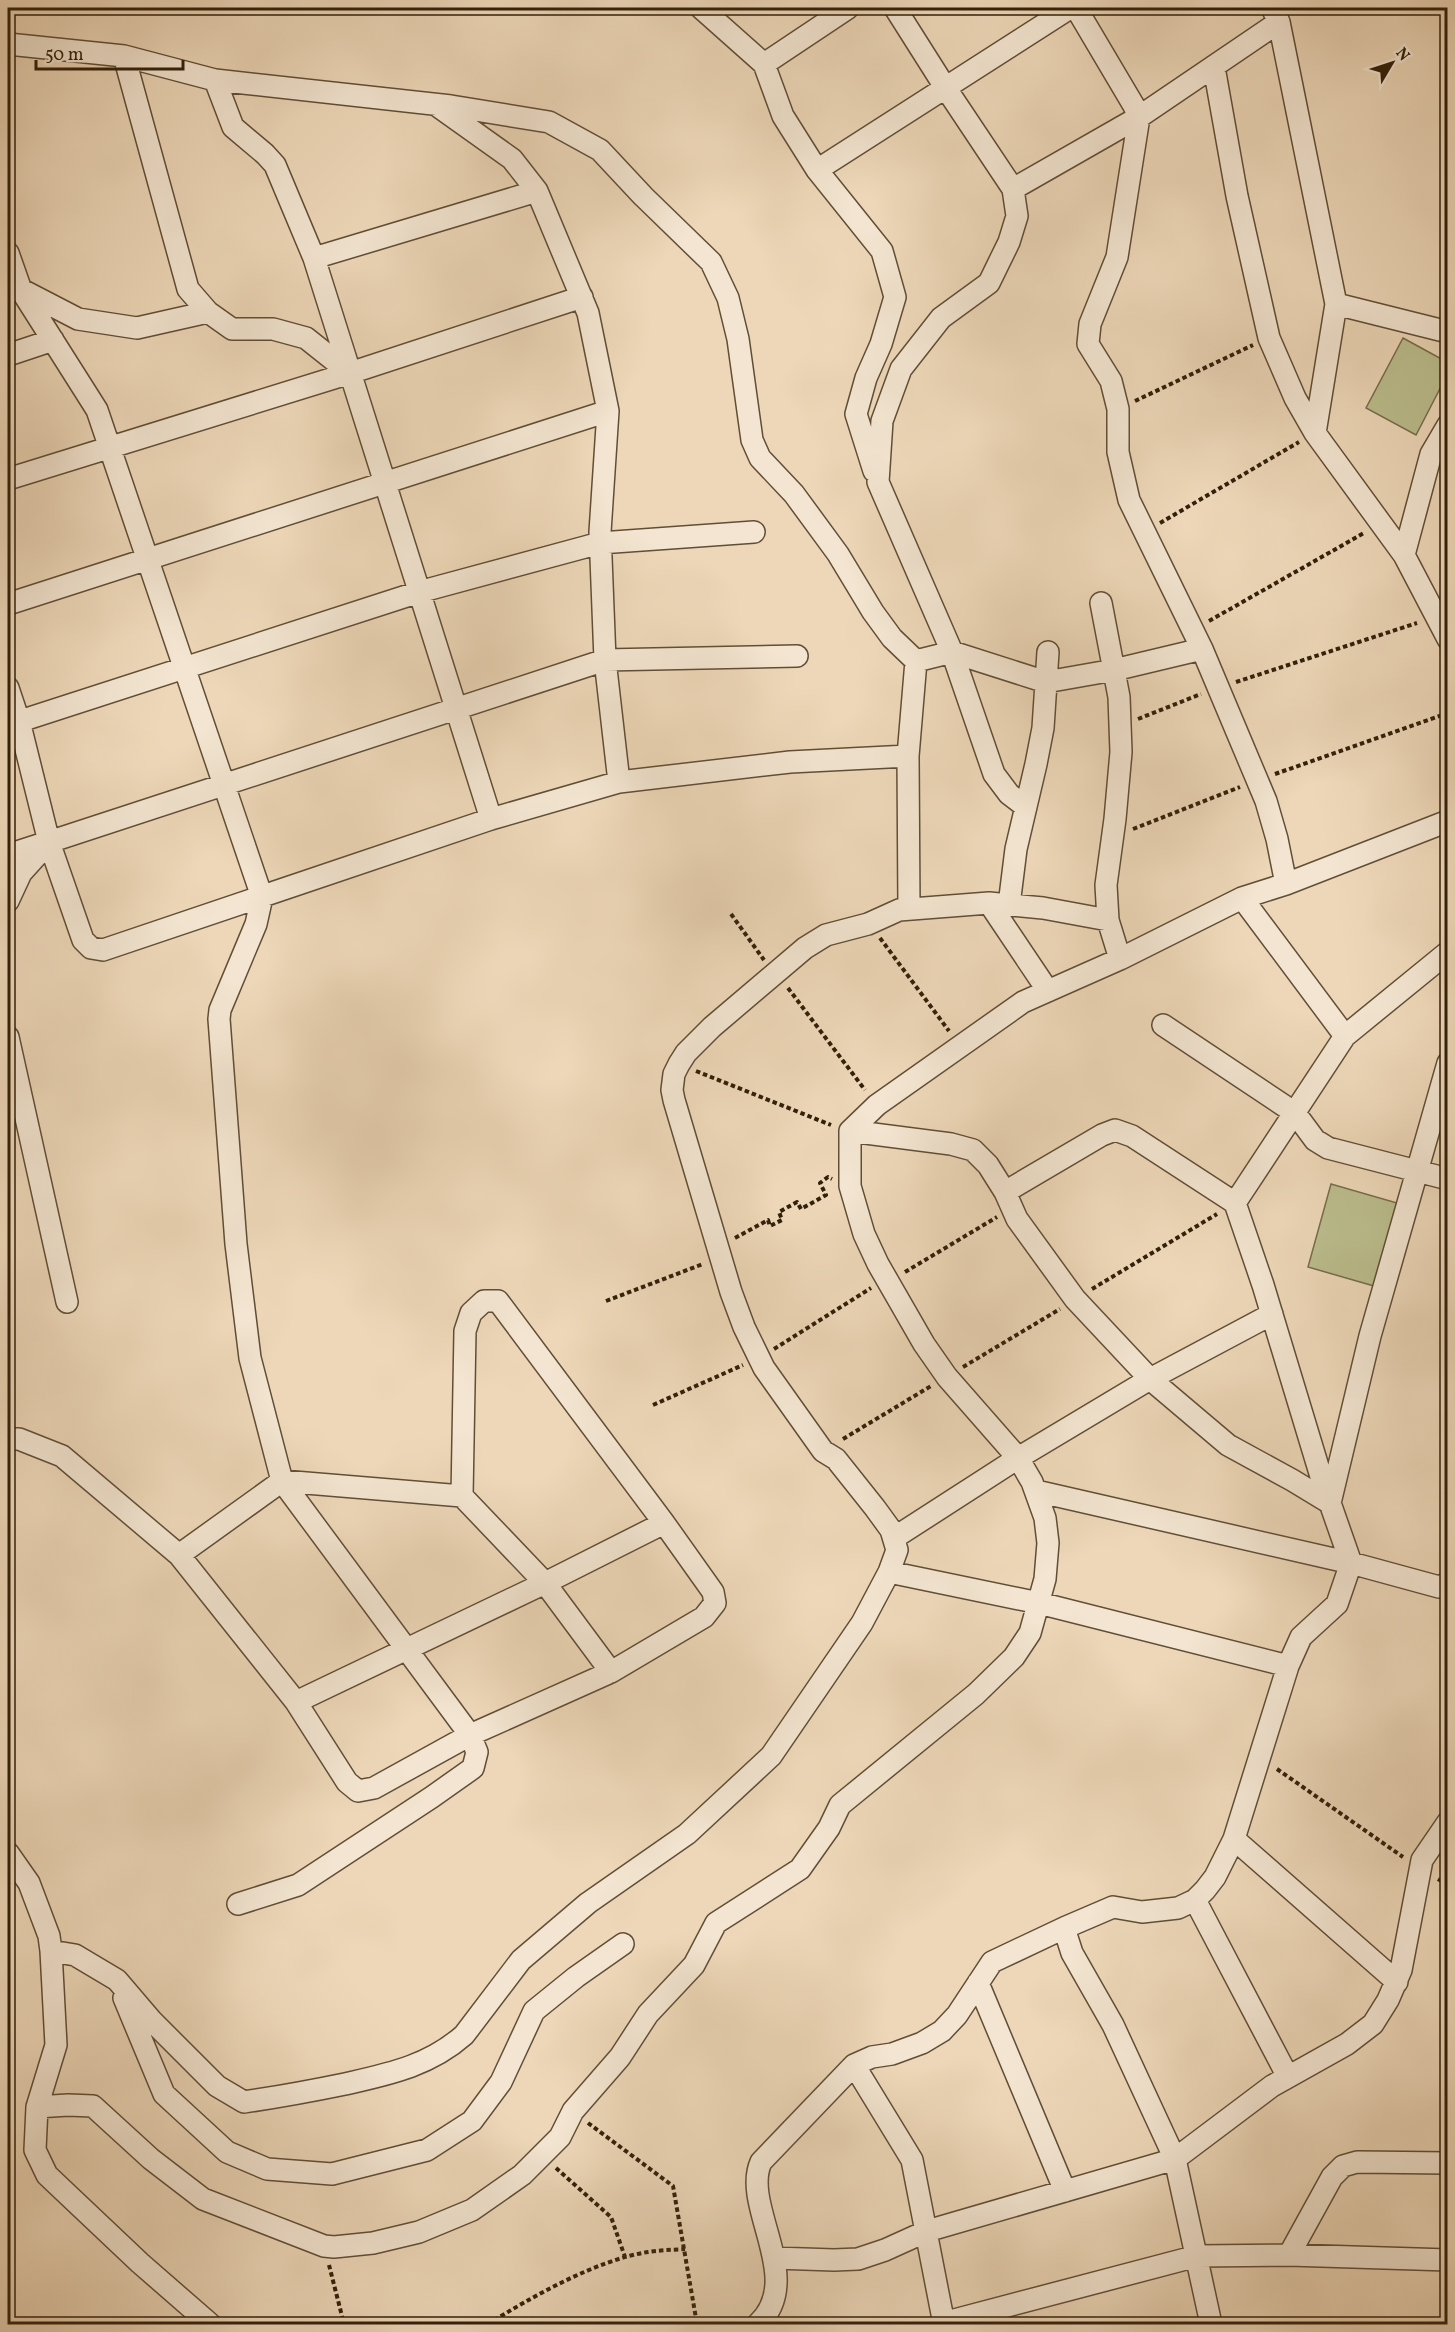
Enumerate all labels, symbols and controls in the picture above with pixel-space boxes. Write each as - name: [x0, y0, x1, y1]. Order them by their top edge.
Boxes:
- scale bar: [36, 33, 183, 71]
- north arrow: [1362, 33, 1422, 93]
- text: 50 m: [45, 43, 84, 68]
- text: N: [1390, 43, 1415, 67]

